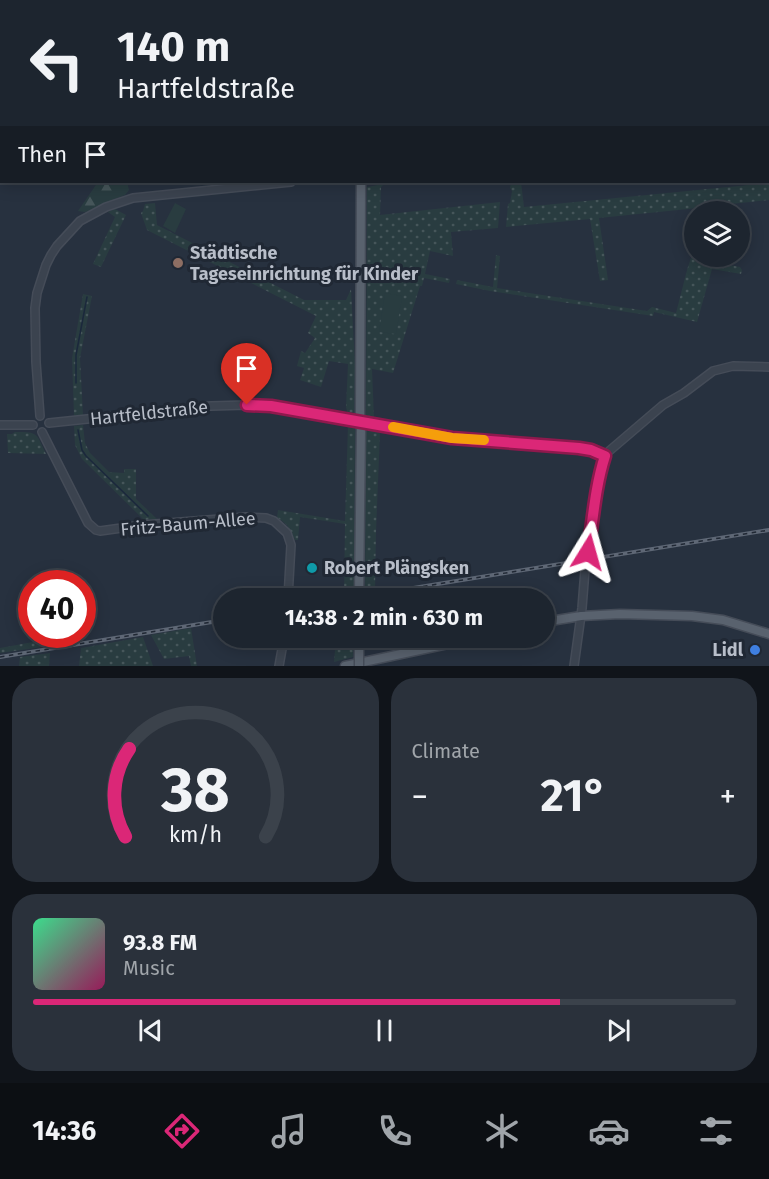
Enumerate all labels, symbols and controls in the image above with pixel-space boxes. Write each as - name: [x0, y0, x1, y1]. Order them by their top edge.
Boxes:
- text: 140 m: [117, 22, 230, 72]
- icon: left: [18, 24, 96, 102]
- text: Hartfeldstraße: [117, 73, 295, 105]
- icon: arrive: [79, 138, 112, 171]
- text: Then: [18, 141, 67, 168]
- map controls: [684, 201, 750, 267]
- button: layers: [684, 201, 750, 267]
- place label: Städtische Tageseinrichtung für Kinder: [190, 242, 419, 285]
- marker: Städtische Tageseinrichtung für Kinder: [171, 256, 185, 270]
- pin: [221, 343, 272, 405]
- icon: arrive: [230, 352, 263, 385]
- street label: Hartfeldstraße: [89, 396, 209, 430]
- street label: Fritz-Baum-Allee: [120, 507, 256, 541]
- position arrow: [556, 520, 620, 584]
- place label: Robert Plängsken: [324, 557, 469, 579]
- marker: Robert Plängsken: [305, 561, 319, 575]
- speed limit sign: 40: [18, 570, 96, 648]
- text: 14:38 · 2 min · 630 m: [285, 604, 483, 631]
- place label: Lidl: [713, 639, 744, 661]
- marker: Lidl: [748, 643, 762, 657]
- text: Climate: [412, 739, 480, 763]
- text: 38: [160, 753, 230, 828]
- text: 21°: [540, 769, 607, 823]
- text: −: [412, 777, 428, 817]
- text: +: [720, 777, 736, 817]
- text: km/h: [169, 822, 222, 848]
- text: 93.8 FM: [123, 929, 197, 956]
- text: Music: [123, 956, 175, 980]
- icon: previous: [134, 1014, 167, 1047]
- icon: pause: [368, 1014, 401, 1047]
- icon: next: [602, 1014, 635, 1047]
- icon: directions: [161, 1110, 203, 1152]
- icon: music: [268, 1110, 310, 1152]
- icon: phone: [374, 1110, 416, 1152]
- icon: climate: [481, 1110, 523, 1152]
- icon: car: [588, 1110, 630, 1152]
- icon: filters: [695, 1110, 737, 1152]
- text: 14:36: [32, 1115, 96, 1147]

